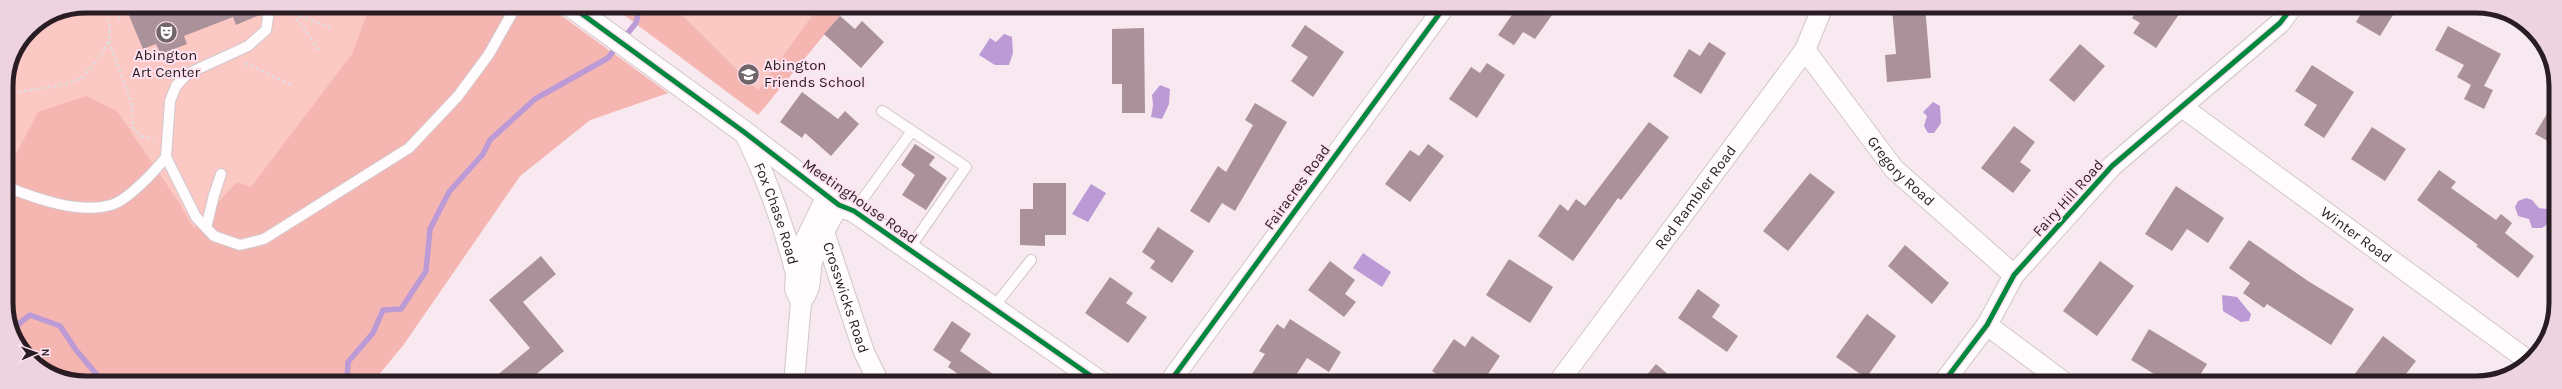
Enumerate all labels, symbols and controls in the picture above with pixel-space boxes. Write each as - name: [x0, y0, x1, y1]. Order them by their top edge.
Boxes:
- theatre icon: Abington Art Center: [153, 19, 179, 45]
- place label: Abington Art Center: [132, 46, 201, 81]
- place label: Abington Friends School: [764, 56, 865, 91]
- school or university icon: Abington Friends School: [735, 61, 761, 87]
- street label: Gregory Road: [1864, 133, 1938, 210]
- street label: Fairacres Road: [1260, 141, 1334, 233]
- street label: Red Rambler Road: [1651, 142, 1740, 253]
- street label: Meetinghouse Road: [799, 155, 921, 247]
- street label: Fairy Hill Road: [2029, 156, 2107, 240]
- street label: Fox Chase Road: [750, 160, 802, 267]
- street label: Winter Road: [2317, 203, 2395, 267]
- street label: Crosswicks Road: [819, 240, 873, 355]
- north arrow: [16, 333, 56, 373]
- text: N: [39, 348, 52, 357]

